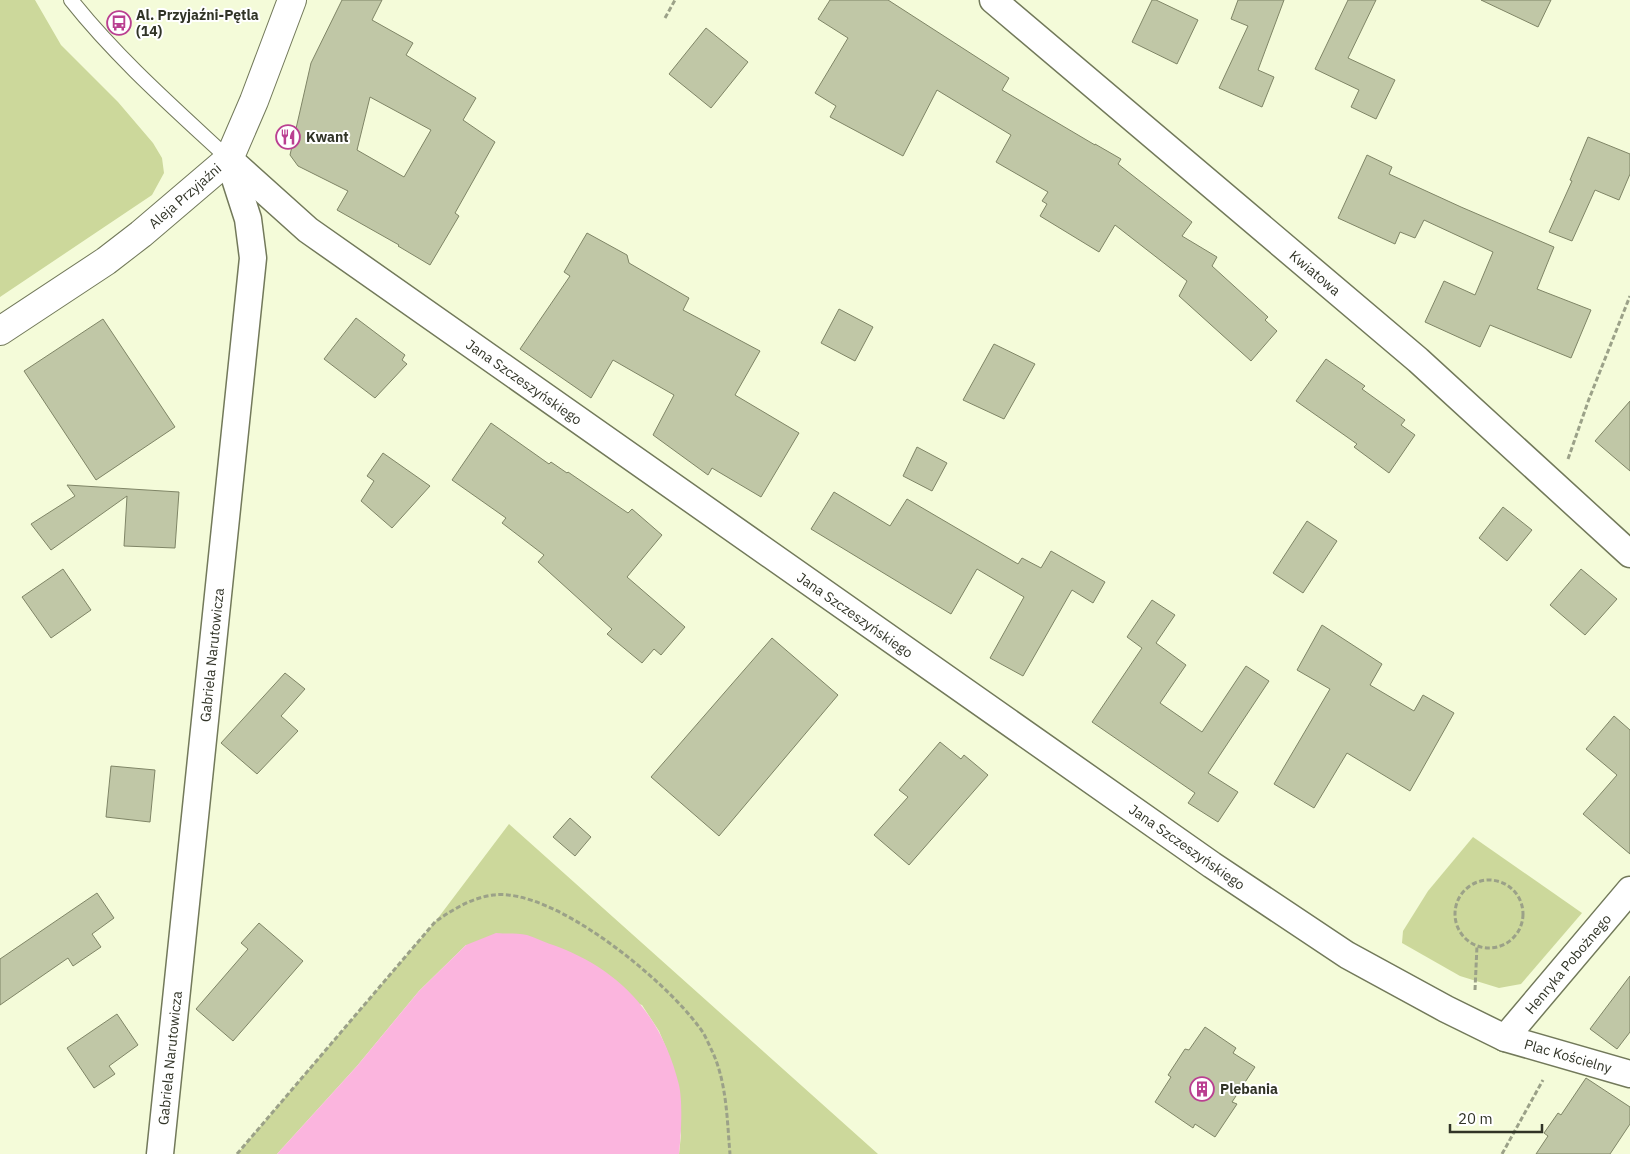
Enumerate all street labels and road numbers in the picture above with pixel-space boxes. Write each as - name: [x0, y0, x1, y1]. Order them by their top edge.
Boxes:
- street label: Aleja Przyjaźni: [145, 159, 225, 233]
- street label: Kwiatowa: [1286, 246, 1345, 300]
- street label: Jana Szczeszyńskiego: [462, 335, 586, 429]
- street label: Jana Szczeszyńskiego: [793, 568, 917, 662]
- street label: Gabriela Narutowicza: [196, 587, 228, 723]
- street label: Jana Szczeszyńskiego: [1125, 800, 1249, 894]
- street label: Henryka Pobożnego: [1521, 910, 1615, 1018]
- street label: Gabriela Narutowicza: [154, 990, 186, 1126]
- street label: Plac Kościelny: [1522, 1035, 1614, 1077]

